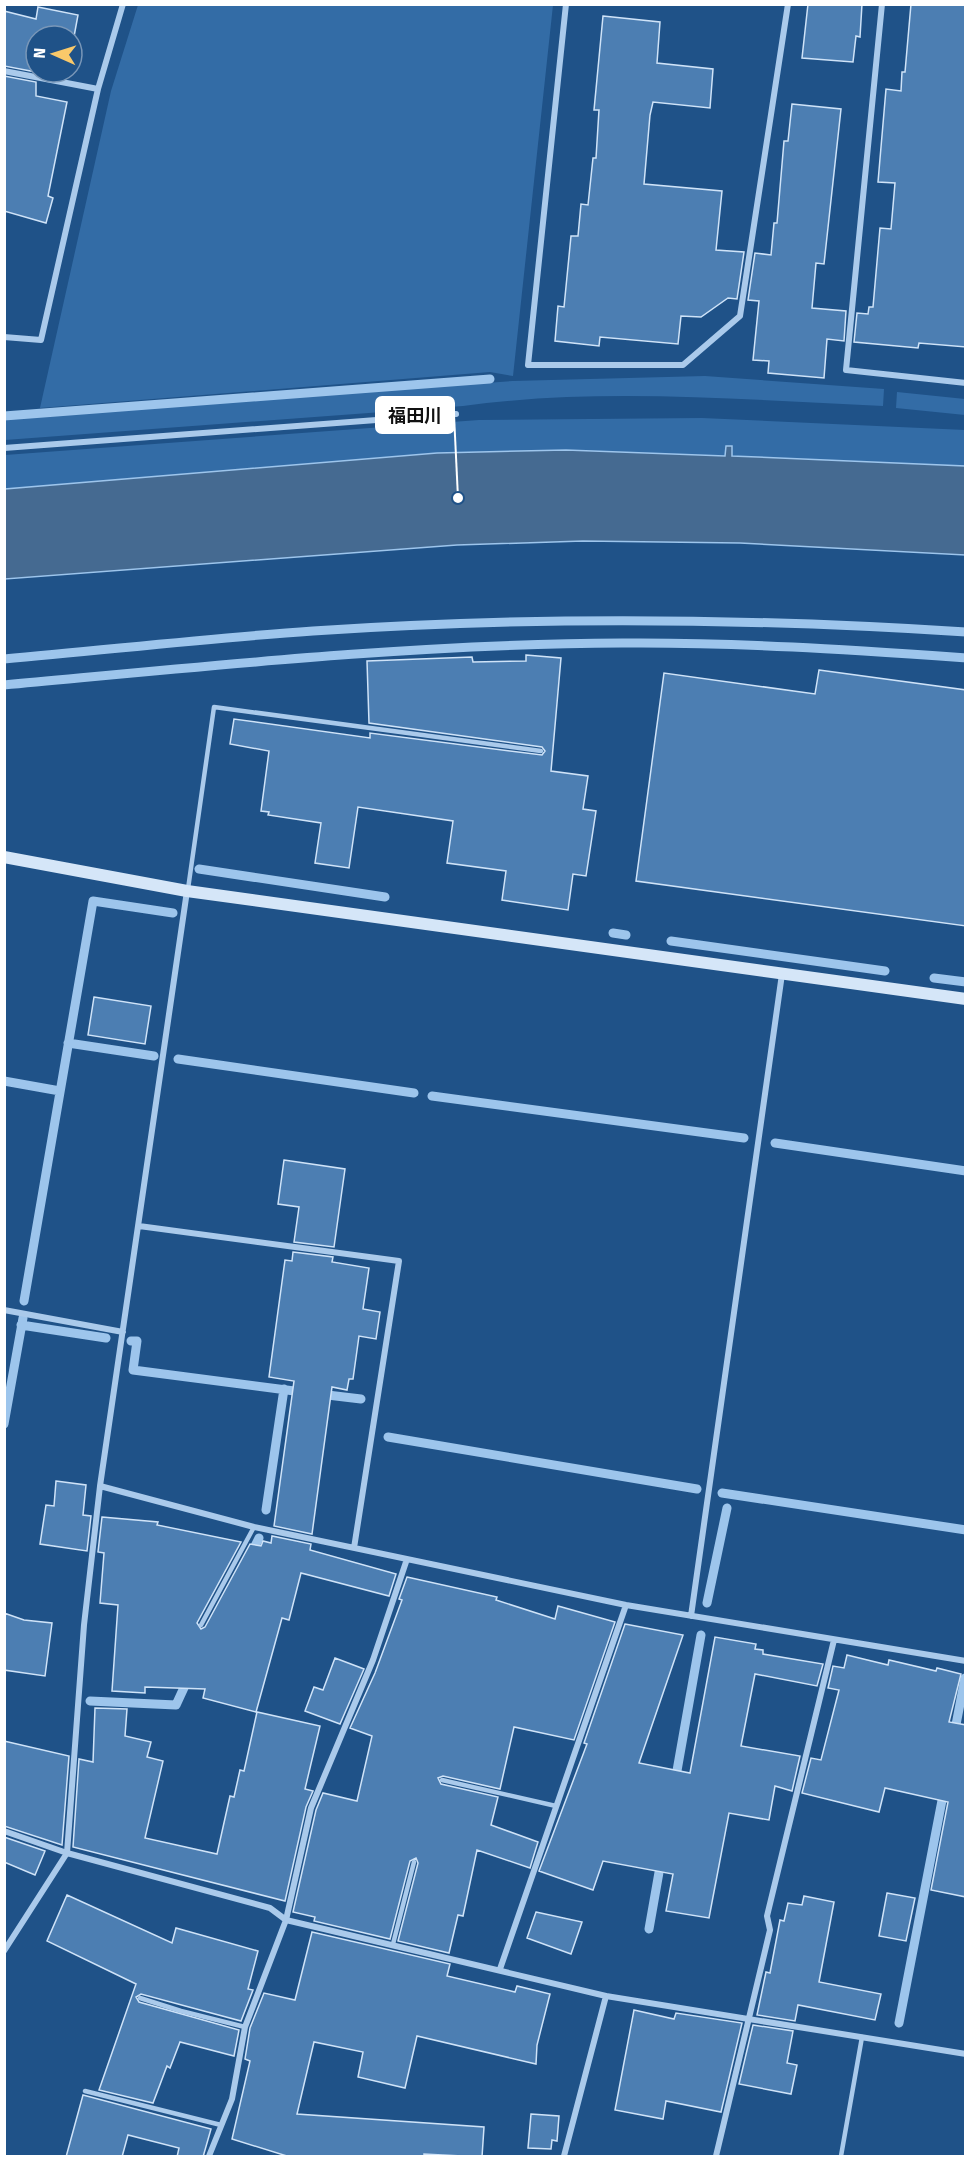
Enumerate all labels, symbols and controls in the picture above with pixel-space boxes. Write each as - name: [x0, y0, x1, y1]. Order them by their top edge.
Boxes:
- north arrow: [24, 24, 84, 84]
- text: N: [30, 47, 49, 59]
- callout: 福田川: [376, 397, 454, 433]
- text: 福田川: [388, 405, 442, 427]

